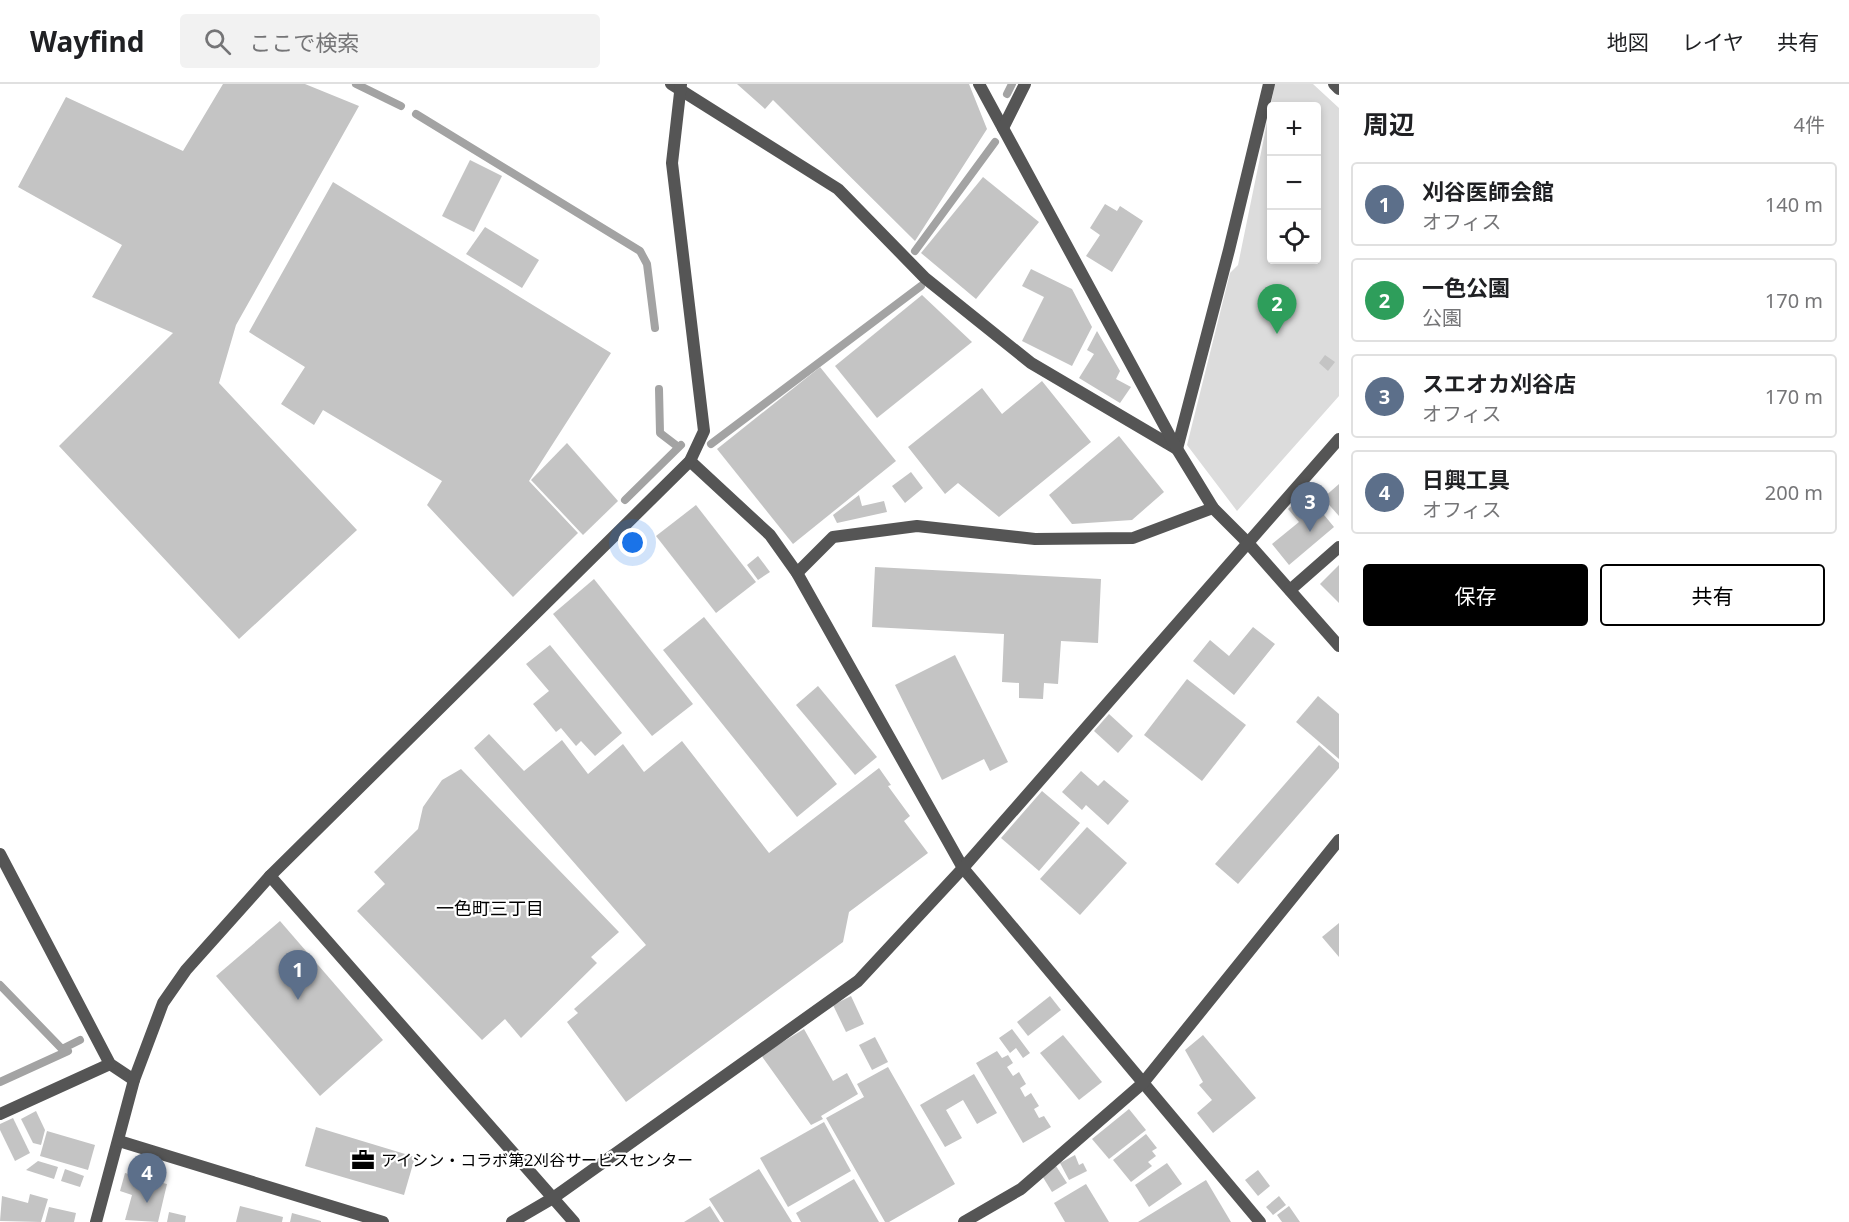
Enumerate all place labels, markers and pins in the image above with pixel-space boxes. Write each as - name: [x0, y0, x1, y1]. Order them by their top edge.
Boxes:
- pin: 2: [1258, 284, 1296, 334]
- pin: 3: [1290, 482, 1330, 532]
- pin: 1: [278, 950, 318, 1000]
- office icon: アイシン・コラボ第2刈谷サービスセンター: [350, 1147, 376, 1173]
- place label: アイシン・コラボ第2刈谷サービスセンター: [381, 1149, 693, 1171]
- pin: 4: [128, 1154, 166, 1203]

